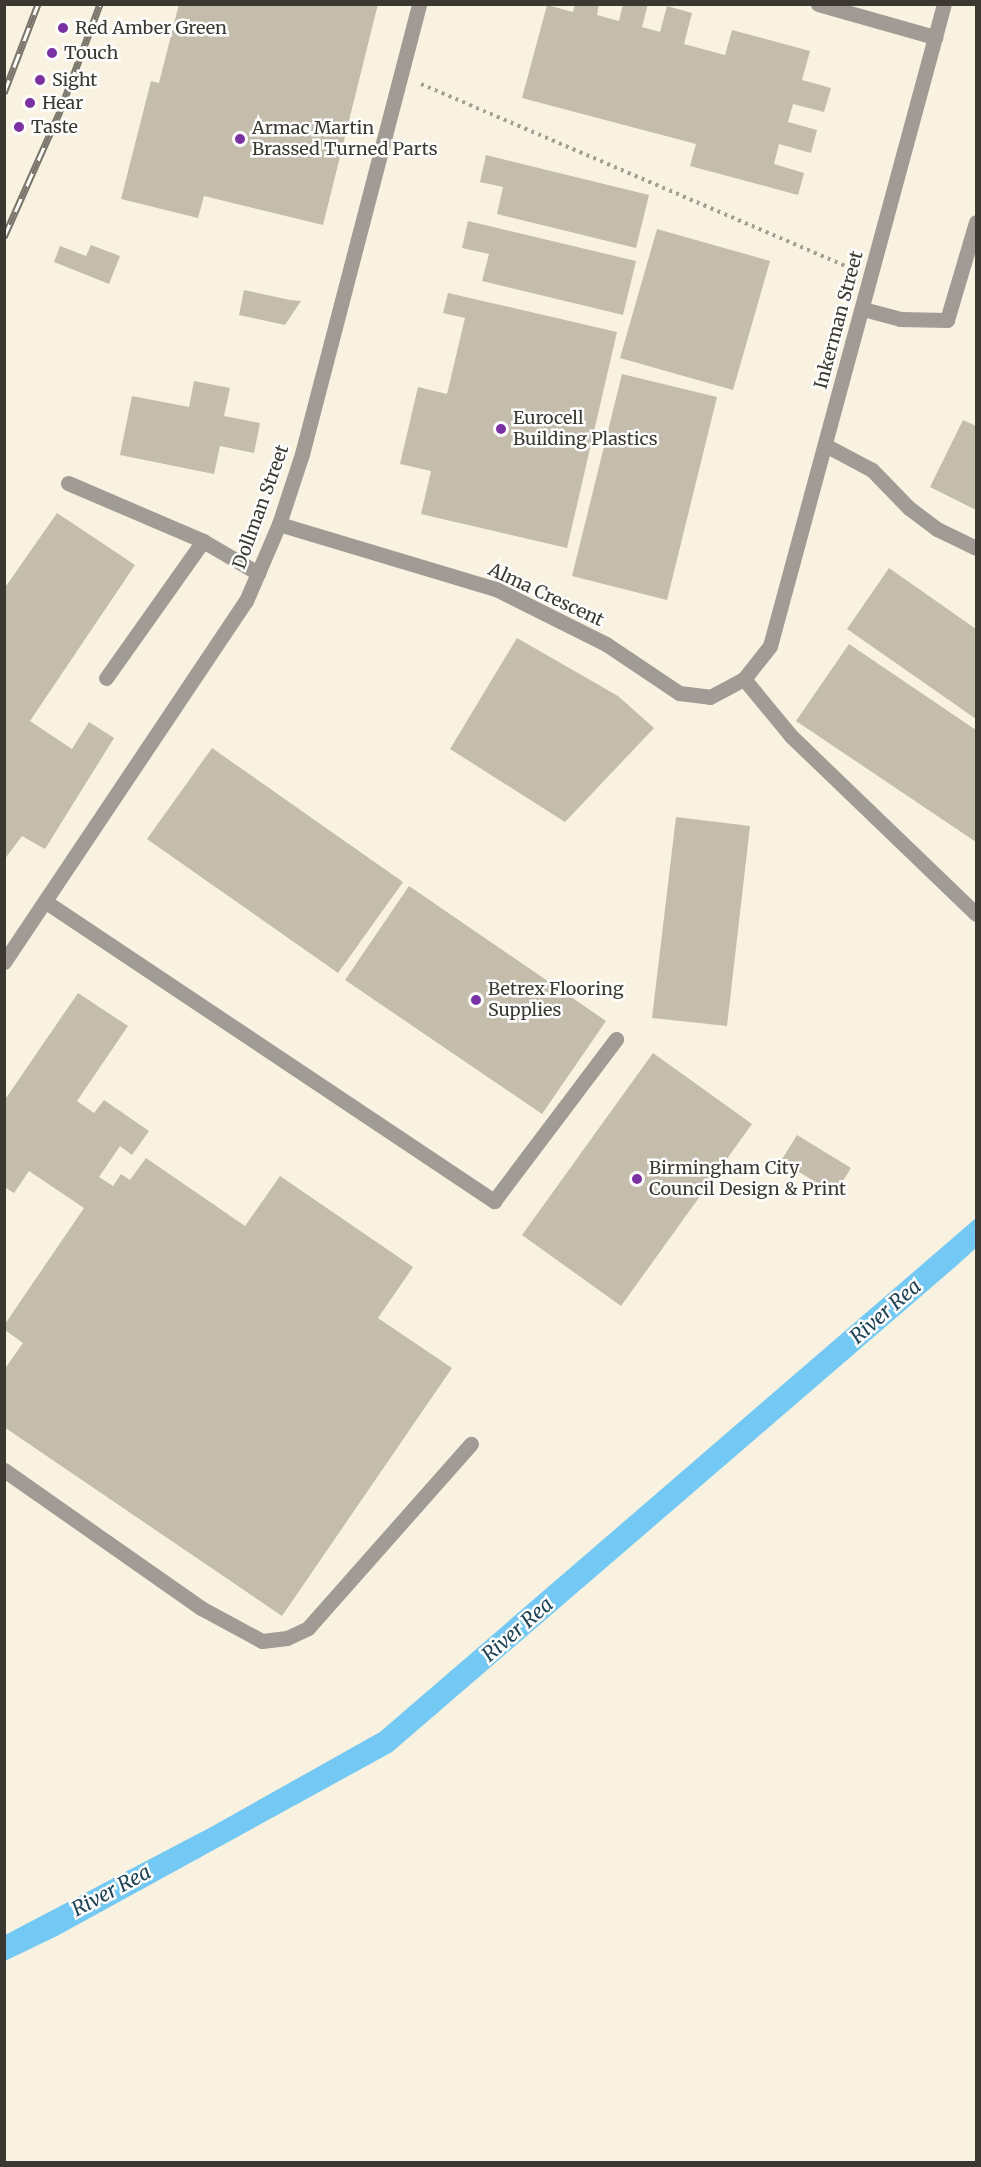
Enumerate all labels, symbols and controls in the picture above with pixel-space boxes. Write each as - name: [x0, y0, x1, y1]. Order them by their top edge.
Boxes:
- place label: Red Amber Green: [75, 17, 227, 39]
- marker: Red Amber Green: [56, 21, 70, 35]
- place label: Touch: [64, 42, 118, 64]
- marker: Touch: [45, 46, 59, 60]
- place label: Sight: [52, 69, 97, 91]
- marker: Sight: [33, 73, 47, 87]
- place label: Hear: [42, 92, 83, 114]
- marker: Hear: [23, 96, 37, 110]
- place label: Taste: [31, 116, 78, 138]
- place label: Armac Martin Brassed Turned Parts: [252, 118, 438, 160]
- marker: Taste: [12, 120, 26, 134]
- marker: Armac Martin Brassed Turned Parts: [233, 132, 247, 146]
- street label: Inkerman Street: [810, 249, 868, 391]
- place label: Eurocell Building Plastics: [513, 408, 657, 450]
- marker: Eurocell Building Plastics: [494, 422, 508, 436]
- street label: Dollman Street: [229, 442, 293, 572]
- street label: Alma Crescent: [485, 559, 607, 631]
- place label: Betrex Flooring Supplies: [488, 979, 624, 1022]
- marker: Betrex Flooring Supplies: [469, 993, 483, 1007]
- place label: Birmingham City Council Design & Print: [649, 1158, 846, 1200]
- marker: Birmingham City Council Design & Print: [630, 1172, 644, 1186]
- water label: River Rea: [845, 1274, 925, 1348]
- water label: River Rea: [477, 1592, 557, 1666]
- water label: River Rea: [67, 1859, 155, 1921]

